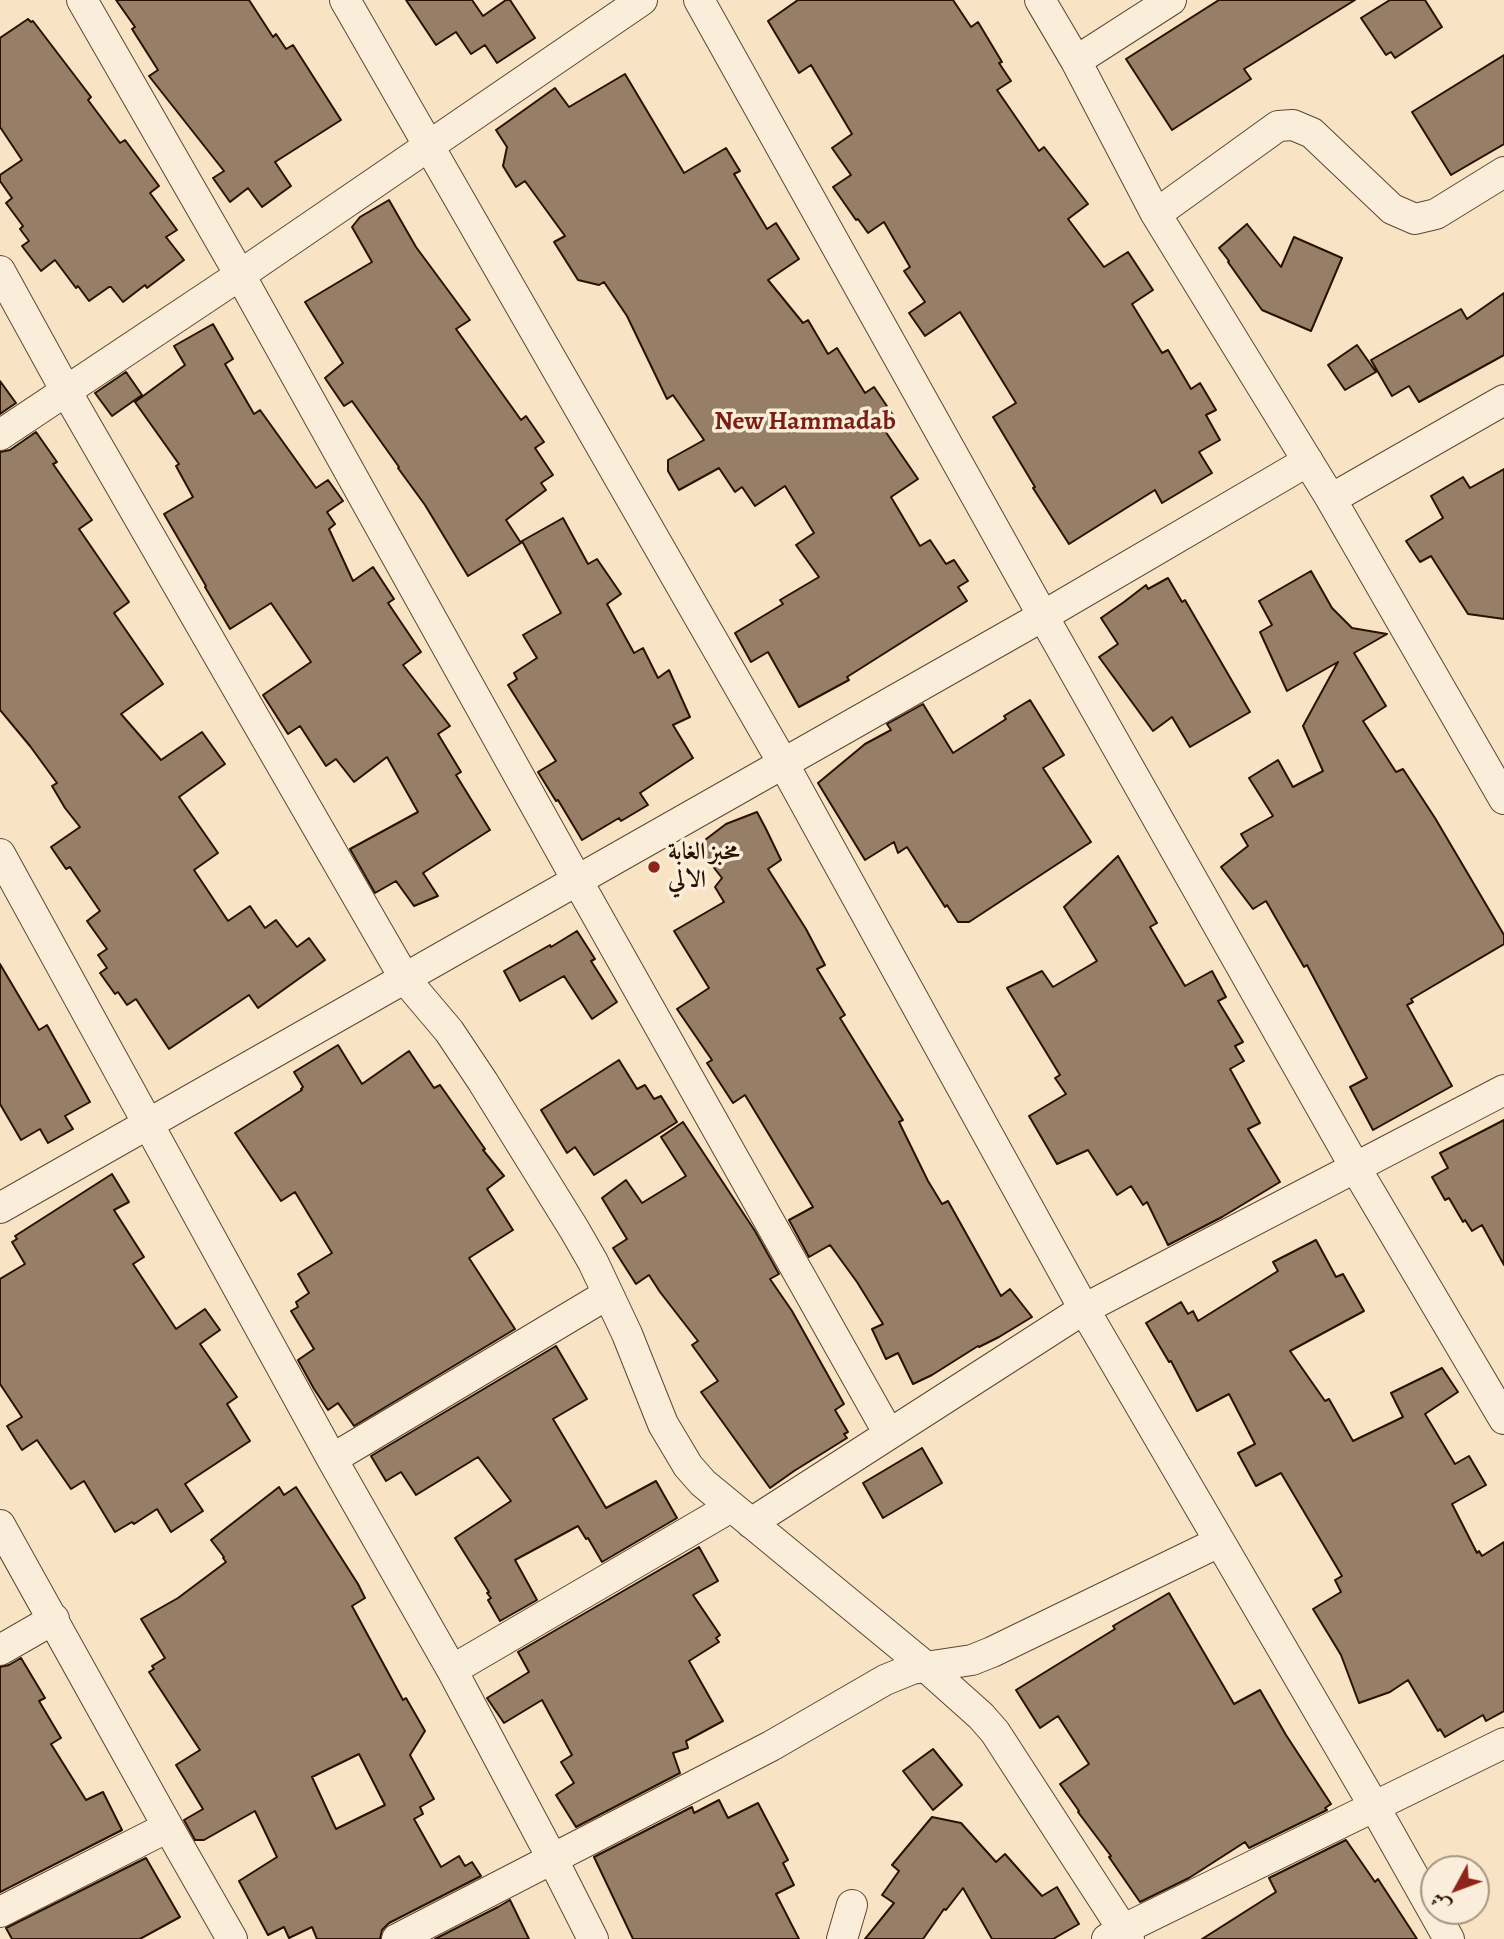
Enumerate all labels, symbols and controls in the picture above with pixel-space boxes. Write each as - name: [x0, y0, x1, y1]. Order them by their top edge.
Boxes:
- district label: New Hammadab: [714, 407, 896, 439]
- place label: مخبز الغابة الالي: [668, 839, 739, 895]
- marker: مخبز الغابة الالي: [646, 859, 662, 875]
- north arrow: [1420, 1855, 1490, 1925]
- text: ش: [1425, 1887, 1457, 1918]

